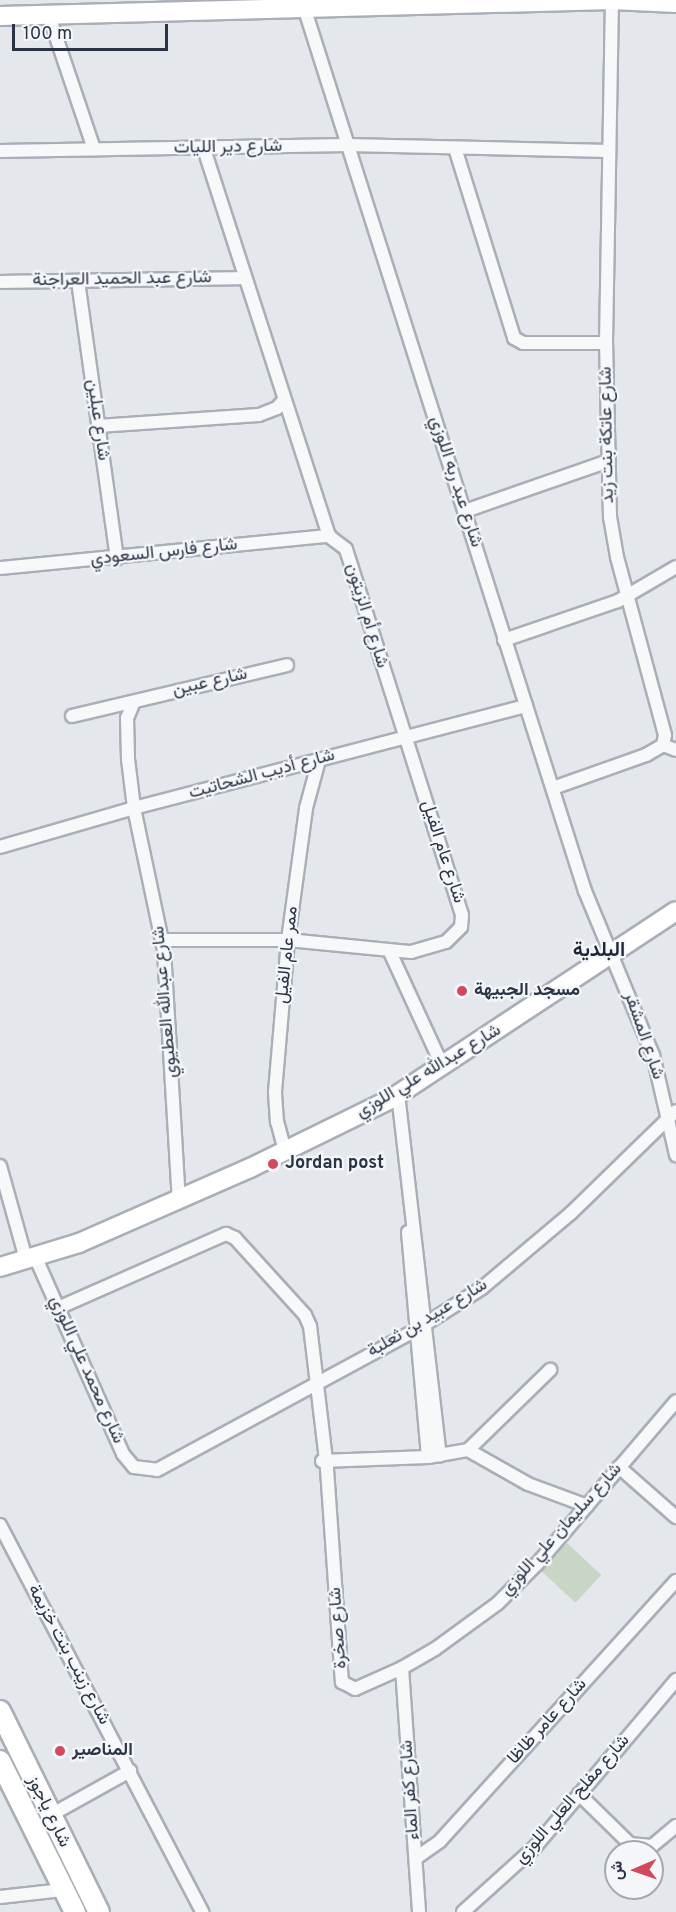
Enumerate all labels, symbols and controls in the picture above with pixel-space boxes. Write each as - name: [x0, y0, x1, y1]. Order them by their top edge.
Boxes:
- scale bar: [15, 12, 171, 50]
- text: 100 m: [23, 23, 72, 46]
- street label: شارع دير الليات: [174, 136, 282, 160]
- street label: شارع عبد الحميد العراجنة: [32, 268, 212, 292]
- street label: شارع عاتكة بنت زيد: [596, 366, 620, 504]
- street label: شارع عبلين: [81, 378, 113, 462]
- street label: شارع عبد ربه اللوزي: [424, 414, 486, 550]
- street label: شارع فارس السعودي: [89, 535, 239, 571]
- street label: شارع أم الزيتون: [340, 561, 392, 671]
- street label: شارع عبين: [170, 664, 250, 702]
- street label: شارع أديب الشحاتيت: [187, 745, 337, 805]
- street label: شارع عام الفيل: [415, 798, 469, 906]
- street label: ممر عام الفيل: [272, 905, 304, 1005]
- street label: شارع عبدالله العطيوي: [149, 925, 183, 1079]
- district label: البلدية: [573, 939, 625, 963]
- place label: مسجد الجبيهة: [474, 980, 580, 1002]
- marker: مسجد الجبيهة: [455, 984, 469, 998]
- street label: شارع المشقر: [618, 989, 668, 1083]
- street label: شارع عبدالله علي اللوزي: [353, 1020, 505, 1124]
- place label: Jordan post: [285, 1153, 384, 1175]
- marker: Jordan post: [266, 1157, 280, 1171]
- street label: شارع عبيد بن ثعلبة: [364, 1275, 492, 1363]
- street label: شارع محمد علي اللوزي: [44, 1293, 128, 1447]
- street label: شارع سليمان علي اللوزي: [497, 1459, 627, 1601]
- street label: شارع زينب بنت خزيمة: [22, 1581, 114, 1729]
- street label: شارع صخرة: [325, 1587, 353, 1669]
- street label: شارع عامر ظاظا: [504, 1675, 592, 1769]
- street label: شارع مفلح العلي اللوزي: [511, 1731, 635, 1869]
- street label: شارع كفر الماء: [397, 1739, 425, 1841]
- place label: المناصير: [72, 1740, 133, 1762]
- marker: المناصير: [53, 1744, 67, 1758]
- street label: شارع ياجوز: [21, 1773, 75, 1851]
- north arrow: [604, 1840, 664, 1900]
- text: ش: [608, 1861, 628, 1881]

